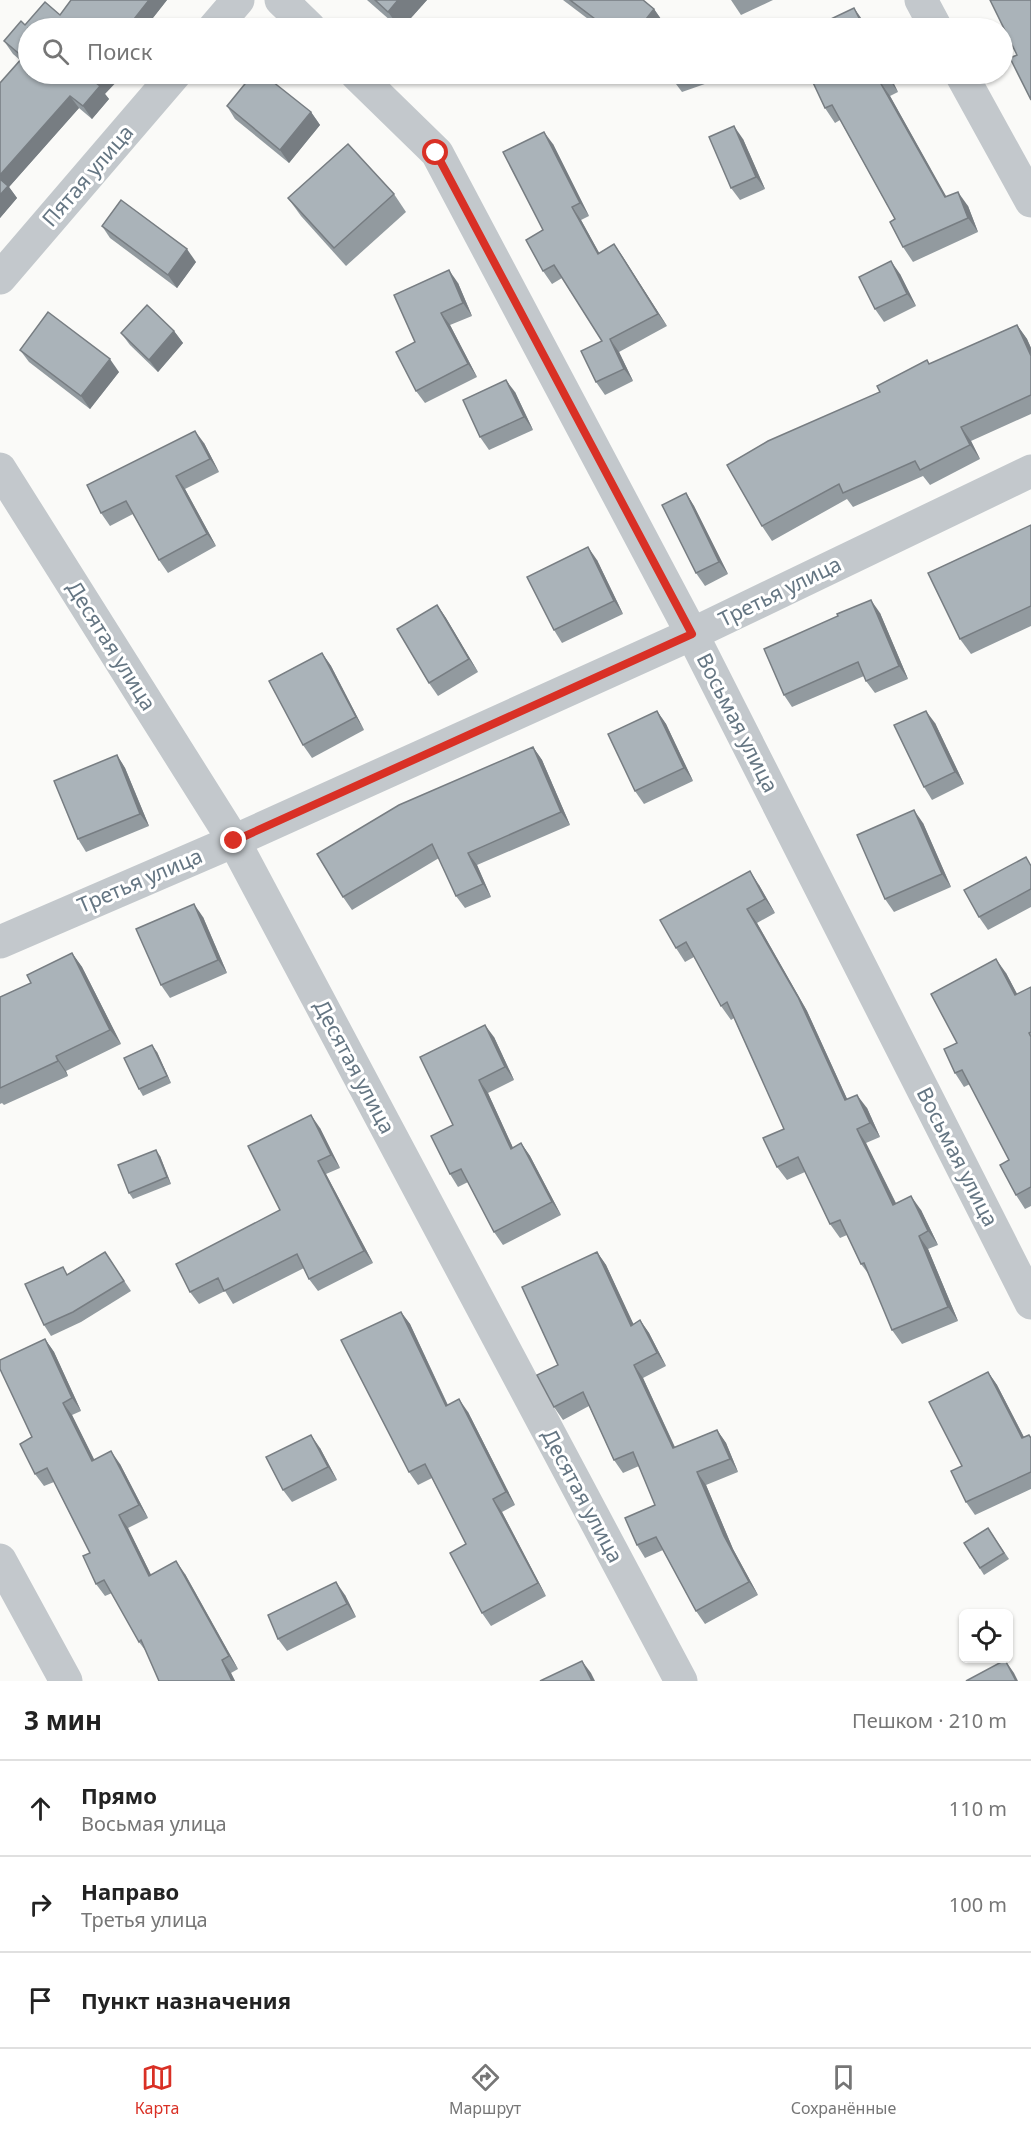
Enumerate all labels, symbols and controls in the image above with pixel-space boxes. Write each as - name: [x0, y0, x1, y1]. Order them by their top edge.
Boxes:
- search box: [18, 18, 1013, 84]
- icon: search: [39, 35, 72, 68]
- text: Поиск: [87, 36, 152, 66]
- street label: Пятая улица: [35, 119, 139, 232]
- route start: [422, 139, 448, 165]
- street label: Третья улица: [714, 549, 846, 633]
- street label: Десятая улица: [61, 575, 163, 716]
- street label: Восьмая улица: [691, 648, 785, 797]
- route end: [220, 827, 246, 853]
- street label: Третья улица: [73, 841, 206, 919]
- street label: Десятая улица: [308, 995, 402, 1138]
- street label: Восьмая улица: [911, 1082, 1005, 1231]
- street label: Десятая улица: [536, 1424, 630, 1567]
- map controls: [959, 1609, 1013, 1663]
- button: locate: [959, 1609, 1013, 1663]
- text: 3 мин: [24, 1702, 102, 1738]
- text: Пешком · 210 m: [852, 1707, 1007, 1734]
- text: Прямо: [81, 1780, 157, 1810]
- icon: ahead: [24, 1792, 57, 1825]
- text: 110 m: [949, 1795, 1007, 1822]
- text: Восьмая улица: [81, 1810, 227, 1837]
- text: Направо: [81, 1876, 179, 1906]
- icon: right: [24, 1888, 57, 1921]
- text: 100 m: [949, 1891, 1007, 1918]
- text: Третья улица: [81, 1906, 208, 1933]
- icon: arrive: [24, 1984, 57, 2017]
- text: Пункт назначения: [81, 1985, 291, 2015]
- tab: Карта: [135, 2061, 179, 2119]
- tab: Маршрут: [449, 2061, 521, 2119]
- tab: Сохранённые: [791, 2061, 896, 2119]

